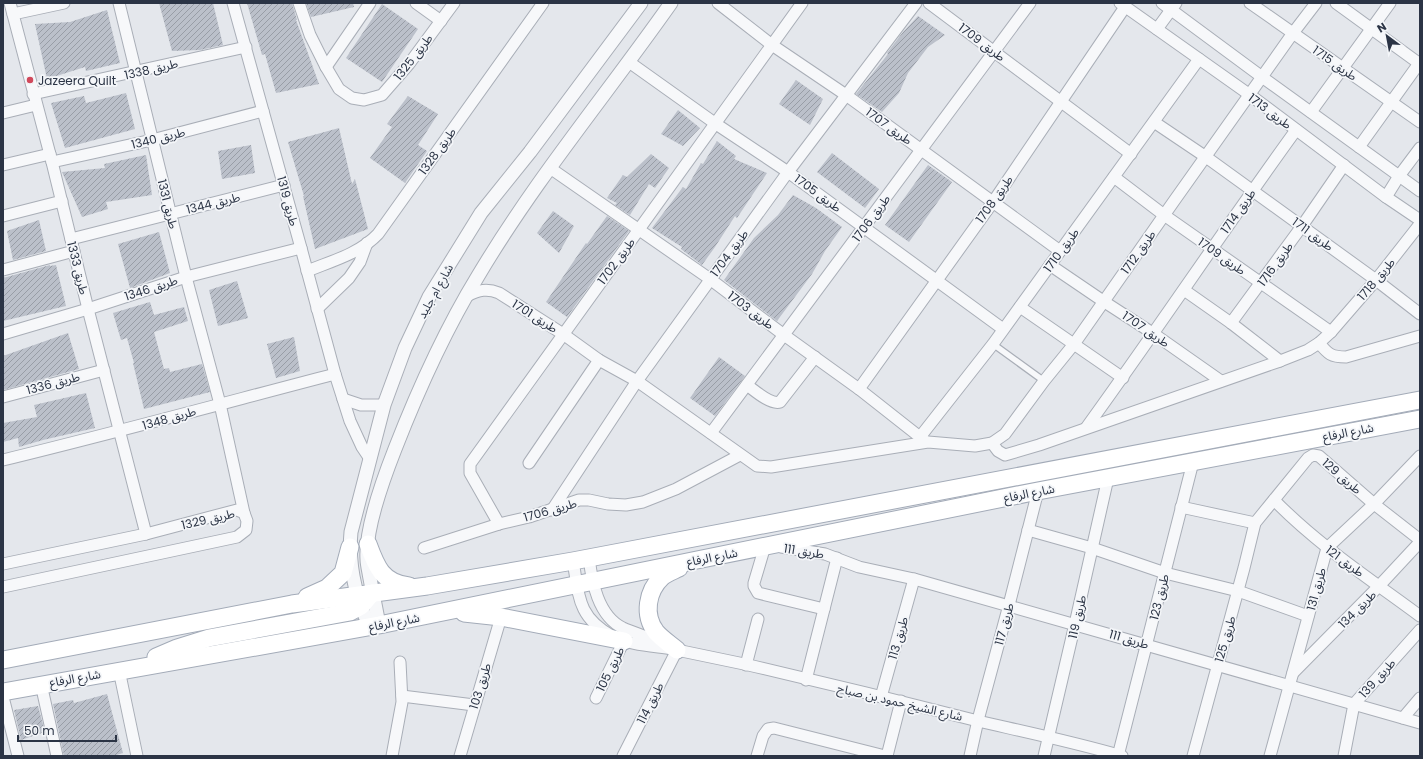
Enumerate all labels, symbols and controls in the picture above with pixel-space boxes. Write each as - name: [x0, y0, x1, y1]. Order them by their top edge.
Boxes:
- north arrow: [1367, 16, 1407, 56]
- street label: طريق 1709: [955, 19, 1009, 65]
- text: N: [1374, 19, 1389, 36]
- street label: طريق 1325: [390, 30, 436, 84]
- street label: طريق 1715: [1309, 41, 1361, 85]
- street label: طريق 1338: [122, 55, 180, 83]
- place label: Jazeera Quilt: [38, 72, 116, 89]
- marker: Jazeera Quilt: [25, 75, 35, 85]
- street label: طريق 1713: [1245, 89, 1295, 133]
- street label: طريق 1707: [862, 103, 916, 149]
- street label: طريق 1340: [129, 123, 187, 153]
- street label: طريق 1328: [414, 124, 460, 178]
- street label: طريق 1705: [791, 170, 845, 216]
- street label: طريق 1708: [971, 172, 1017, 226]
- street label: طريق 1319: [273, 174, 303, 228]
- street label: طريق 1331: [154, 177, 182, 231]
- street label: طريق 1714: [1216, 185, 1260, 237]
- street label: طريق 1344: [184, 188, 242, 218]
- street label: طريق 1706: [848, 191, 894, 245]
- street label: طريق 1711: [1289, 213, 1337, 255]
- street label: طريق 1710: [1039, 224, 1083, 276]
- street label: طريق 1704: [706, 226, 752, 280]
- street label: طريق 1712: [1117, 227, 1159, 277]
- street label: طريق 1709: [1195, 233, 1249, 279]
- street label: طريق 1702: [593, 234, 639, 288]
- street label: طريق 1716: [1253, 238, 1297, 290]
- street label: طريق 1333: [63, 240, 93, 296]
- street label: طريق 1718: [1353, 254, 1399, 304]
- street label: شارع ام جليد: [413, 261, 458, 322]
- street label: طريق 1346: [122, 271, 180, 305]
- street label: طريق 1703: [724, 287, 778, 333]
- street label: طريق 1701: [509, 295, 561, 337]
- street label: طريق 1707: [1119, 307, 1173, 351]
- street label: طريق 1336: [24, 368, 82, 398]
- street label: طريق 1348: [140, 402, 198, 434]
- street label: شارع الرفاع: [1321, 419, 1375, 446]
- street label: طريق 129: [1319, 454, 1365, 498]
- street label: شارع الرفاع: [1002, 480, 1056, 507]
- street label: طريق 1706: [521, 494, 579, 526]
- street label: طريق 1329: [180, 505, 236, 533]
- street label: طريق 111: [783, 539, 825, 563]
- street label: طريق 121: [1322, 541, 1368, 581]
- street label: شارع الرفاع: [685, 544, 739, 571]
- street label: طريق 131: [1302, 566, 1330, 612]
- street label: طريق 123: [1145, 572, 1173, 622]
- street label: طريق 134: [1334, 586, 1380, 632]
- street label: طريق 119: [1064, 594, 1090, 640]
- street label: طريق 117: [990, 601, 1018, 647]
- street label: شارع الرفاع: [367, 609, 421, 636]
- street label: طريق 125: [1210, 614, 1240, 664]
- street label: طريق 113: [884, 615, 912, 661]
- street label: طريق 111: [1107, 625, 1151, 653]
- street label: طريق 105: [592, 644, 628, 694]
- street label: طريق 139: [1355, 655, 1399, 701]
- street label: طريق 103: [465, 661, 495, 711]
- street label: شارع الرفاع: [48, 665, 102, 692]
- street label: طريق 114: [632, 679, 668, 727]
- street label: شارع الشيخ حمود بن صباح: [835, 679, 964, 726]
- scale bar: [18, 717, 116, 743]
- text: 50 m: [24, 722, 55, 739]

